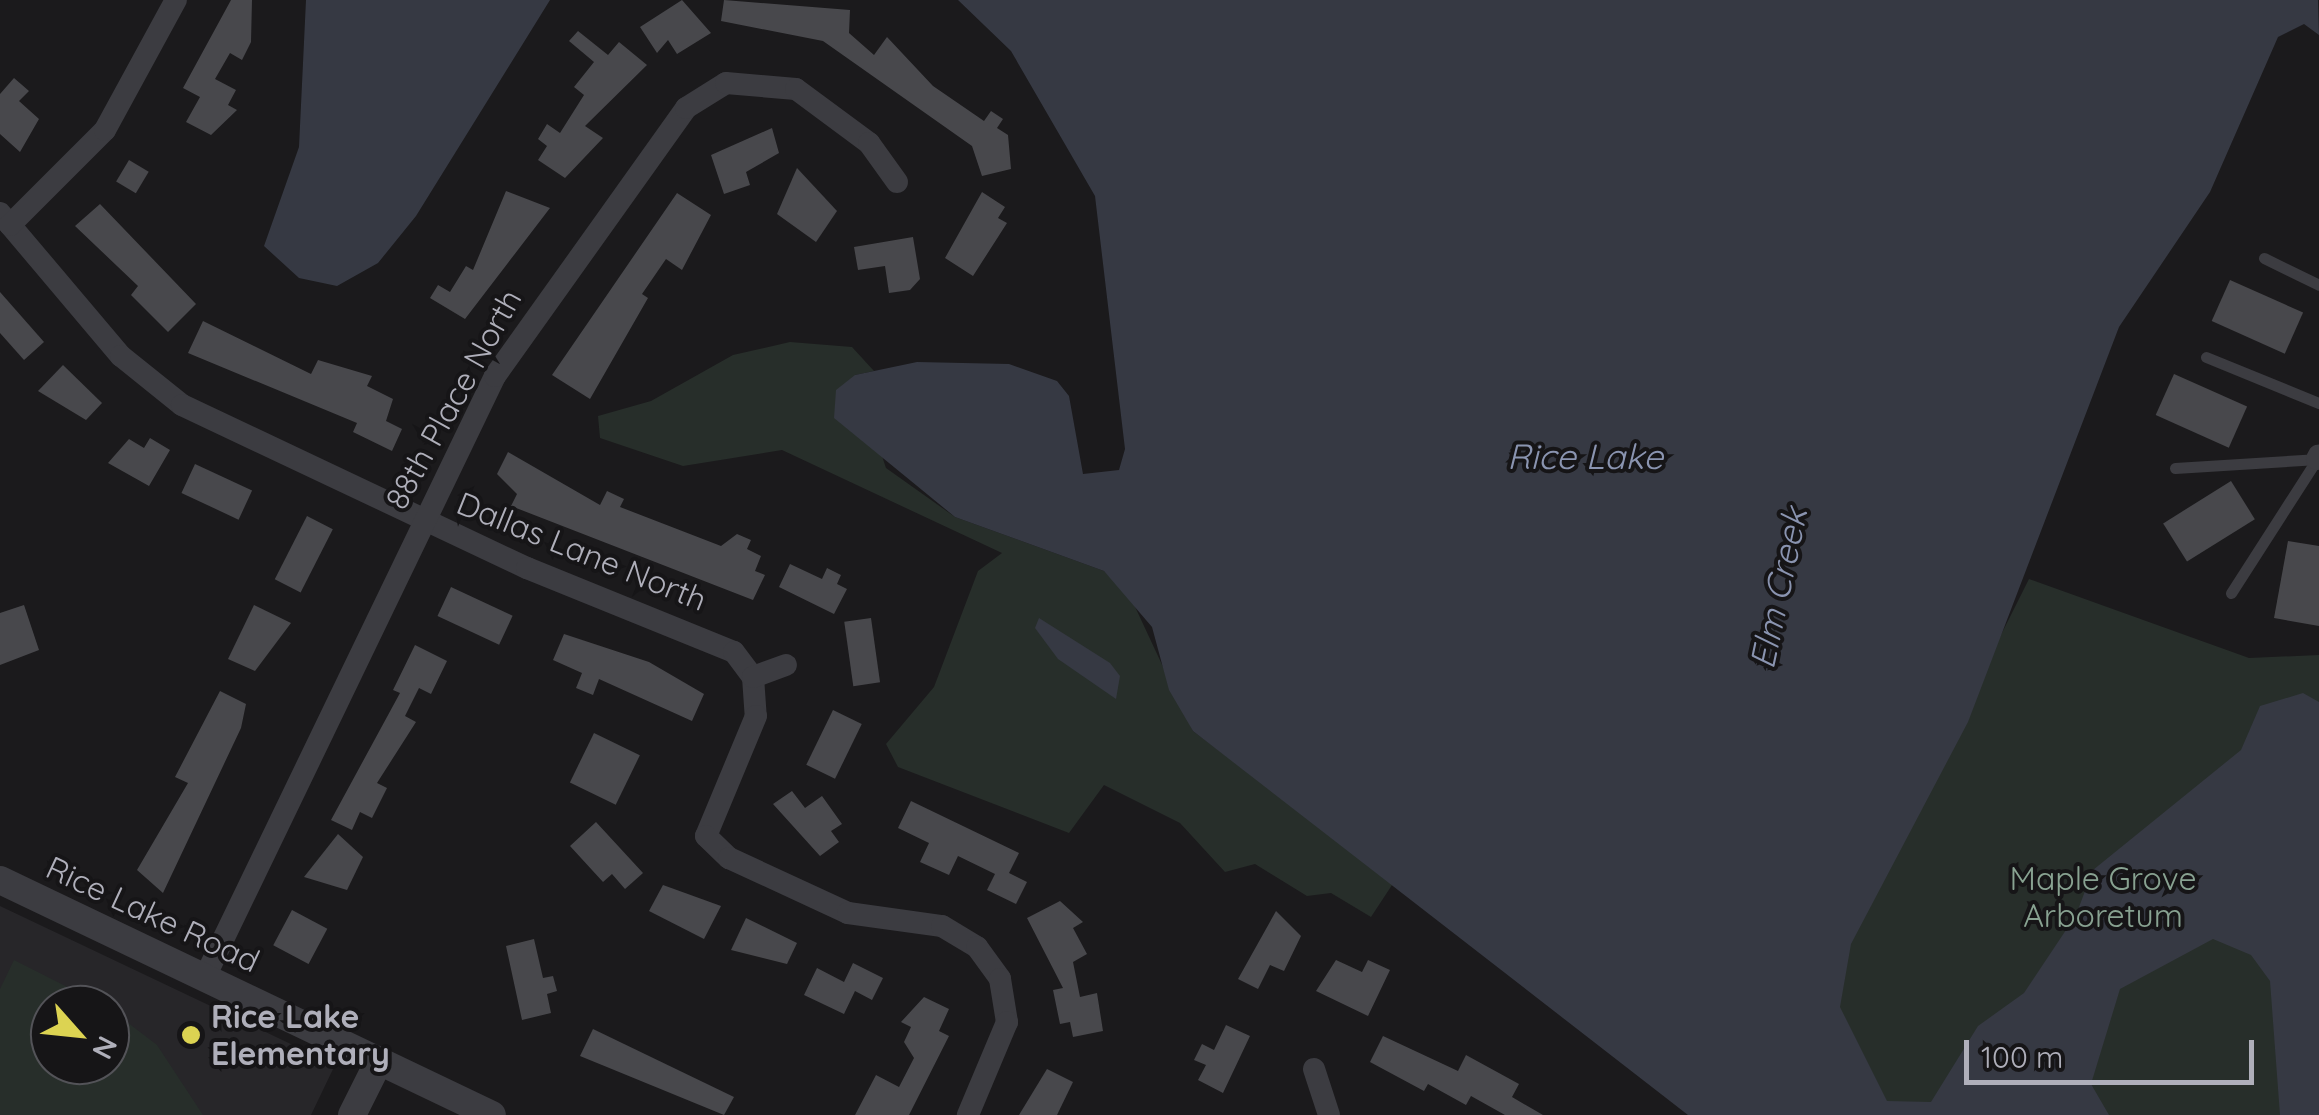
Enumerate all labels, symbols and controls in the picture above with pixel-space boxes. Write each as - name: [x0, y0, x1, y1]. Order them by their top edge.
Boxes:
- street label: 88th Place North: [377, 282, 529, 516]
- water label: Rice Lake: [1507, 435, 1663, 477]
- street label: Dallas Lane North: [452, 483, 712, 619]
- water label: Elm Creek: [1740, 504, 1816, 672]
- street label: Rice Lake Road: [40, 848, 266, 980]
- park label: Maple Grove Arboretum: [2010, 860, 2196, 935]
- north arrow: [30, 985, 130, 1085]
- place label: Rice Lake Elementary: [211, 998, 390, 1073]
- scale bar: [1969, 1020, 2259, 1082]
- marker: Rice Lake Elementary: [180, 1024, 202, 1046]
- text: N: [85, 1031, 126, 1065]
- text: 100 m: [1981, 1038, 2063, 1076]

